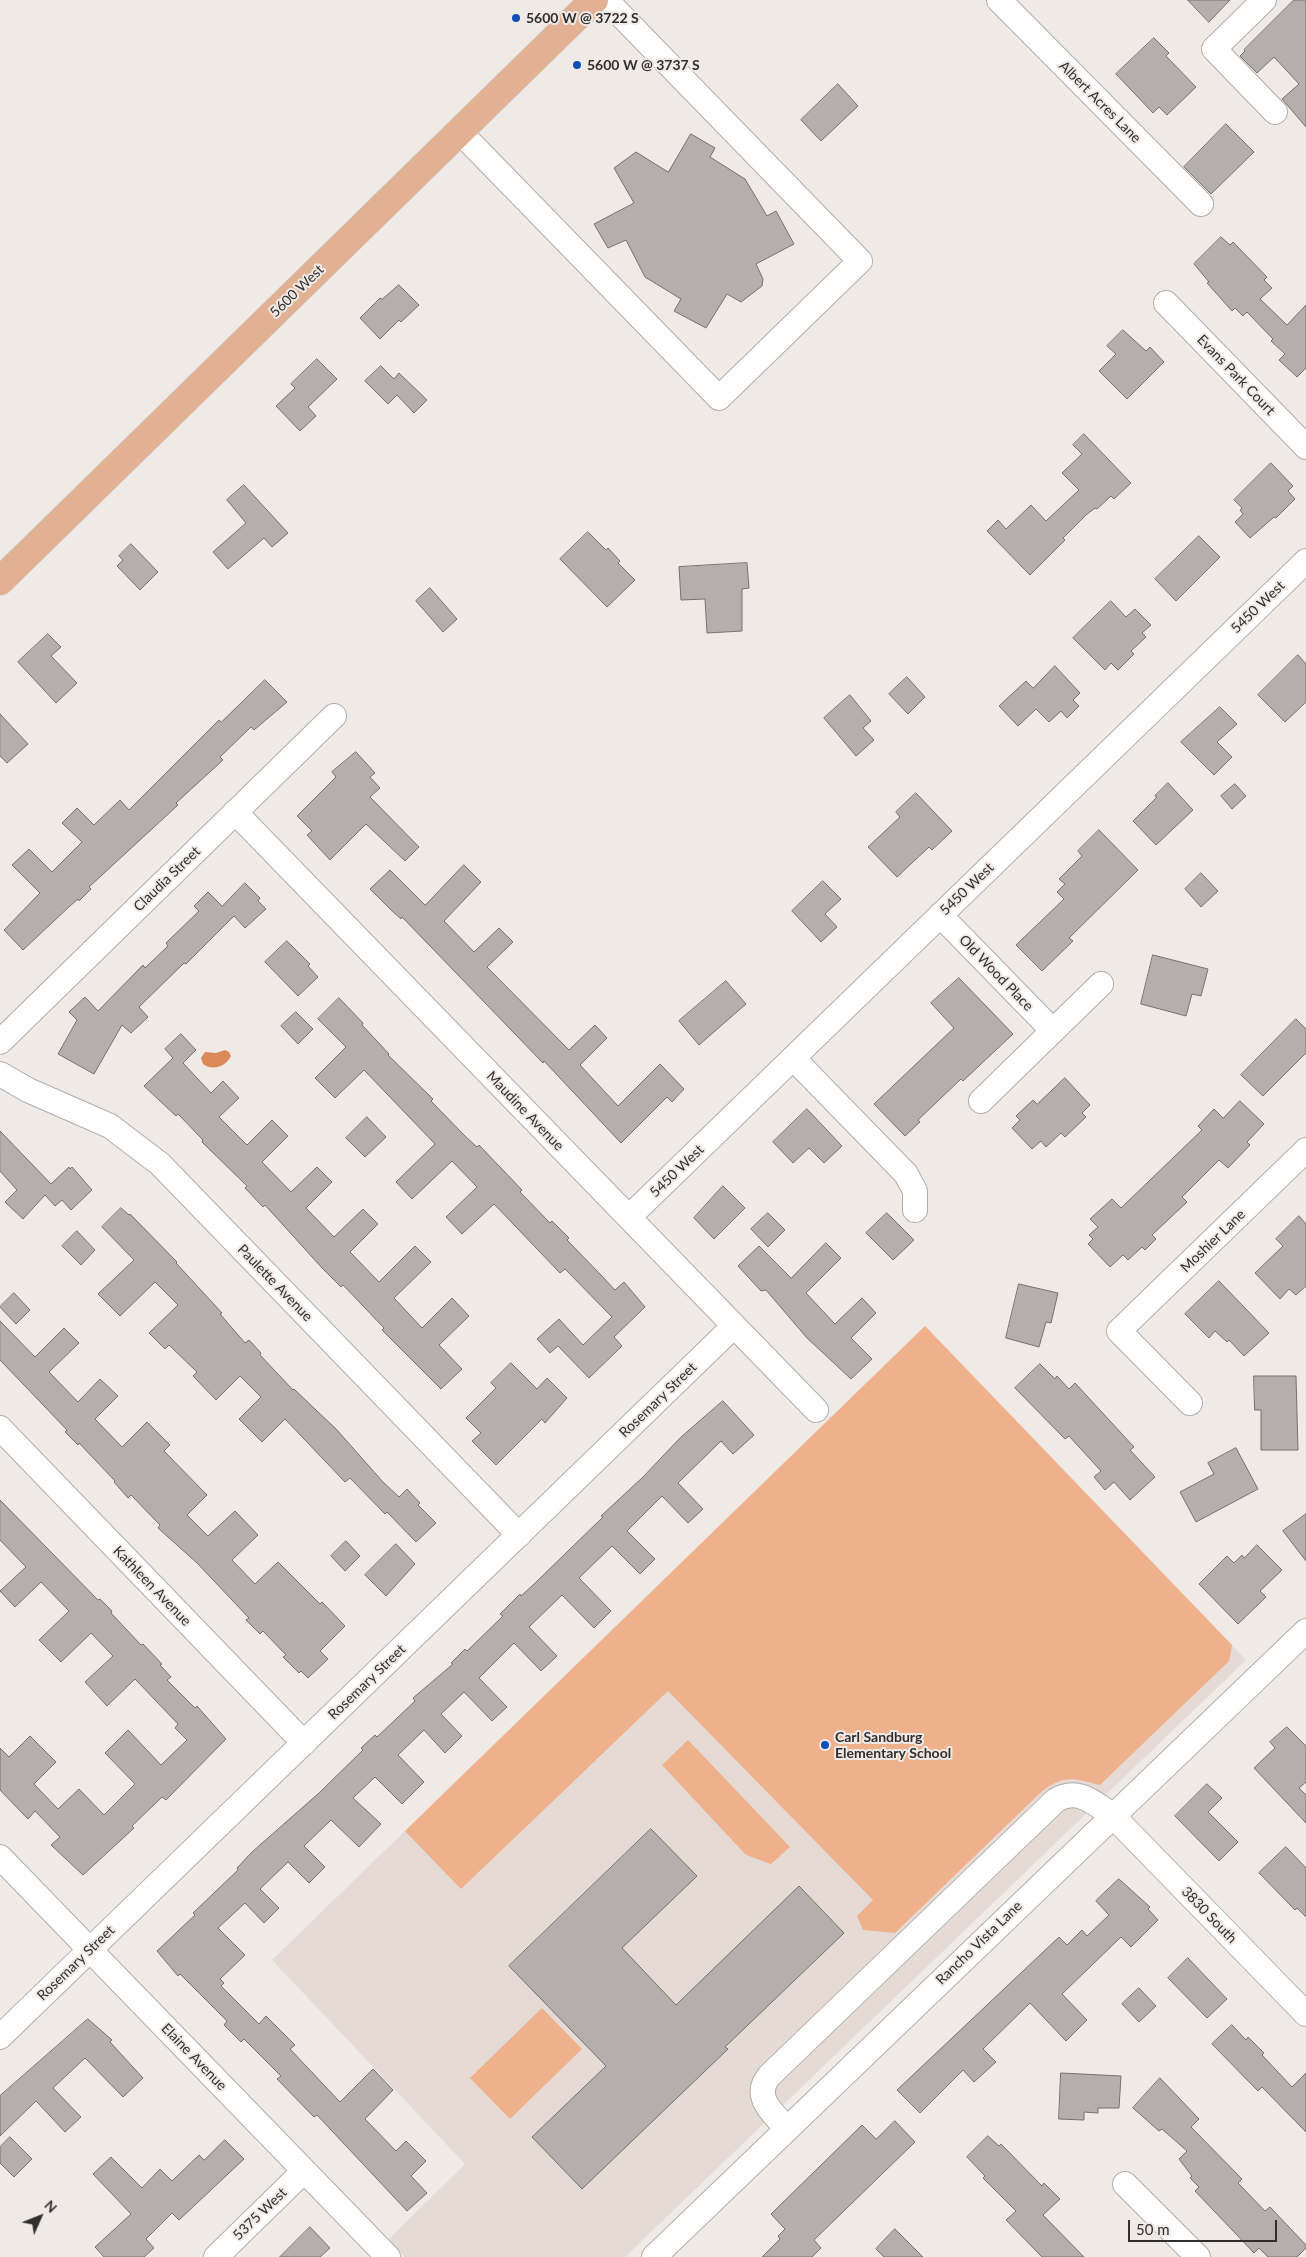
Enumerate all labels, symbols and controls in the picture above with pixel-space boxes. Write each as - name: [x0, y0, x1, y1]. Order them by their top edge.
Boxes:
- place label: 5600 W @ 3722 S: [526, 10, 639, 26]
- marker: 5600 W @ 3722 S: [510, 12, 522, 24]
- place label: 5600 W @ 3737 S: [587, 57, 700, 73]
- street label: Albert Acres Lane: [1056, 58, 1144, 146]
- marker: 5600 W @ 3737 S: [571, 59, 583, 71]
- street label: 5600 West: [267, 261, 327, 321]
- street label: Evans Park Court: [1193, 331, 1279, 419]
- street label: 5450 West: [1228, 577, 1288, 637]
- street label: Claudia Street: [130, 843, 204, 915]
- street label: 5450 West: [937, 859, 997, 919]
- street label: Old Wood Place: [955, 931, 1037, 1015]
- street label: Maudine Avenue: [483, 1068, 567, 1154]
- street label: 5450 West: [647, 1141, 707, 1201]
- street label: Moshier Lane: [1177, 1206, 1249, 1276]
- street label: Paulette Avenue: [234, 1241, 316, 1325]
- street label: Rosemary Street: [616, 1359, 700, 1441]
- street label: Kathleen Avenue: [110, 1542, 194, 1630]
- street label: Rosemary Street: [325, 1641, 409, 1723]
- place label: Carl Sandburg Elementary School: [835, 1729, 951, 1761]
- marker: Carl Sandburg Elementary School: [819, 1739, 831, 1751]
- street label: 3830 South: [1178, 1883, 1240, 1947]
- street label: Rancho Vista Lane: [932, 1898, 1026, 1988]
- street label: Rosemary Street: [34, 1922, 118, 2004]
- street label: Elaine Avenue: [158, 2020, 230, 2094]
- street label: 5375 West: [230, 2184, 290, 2244]
- north arrow: [15, 2192, 65, 2242]
- text: N: [41, 2196, 61, 2216]
- scale bar: [1131, 2210, 1280, 2242]
- text: 50 m: [1136, 2220, 1170, 2238]

